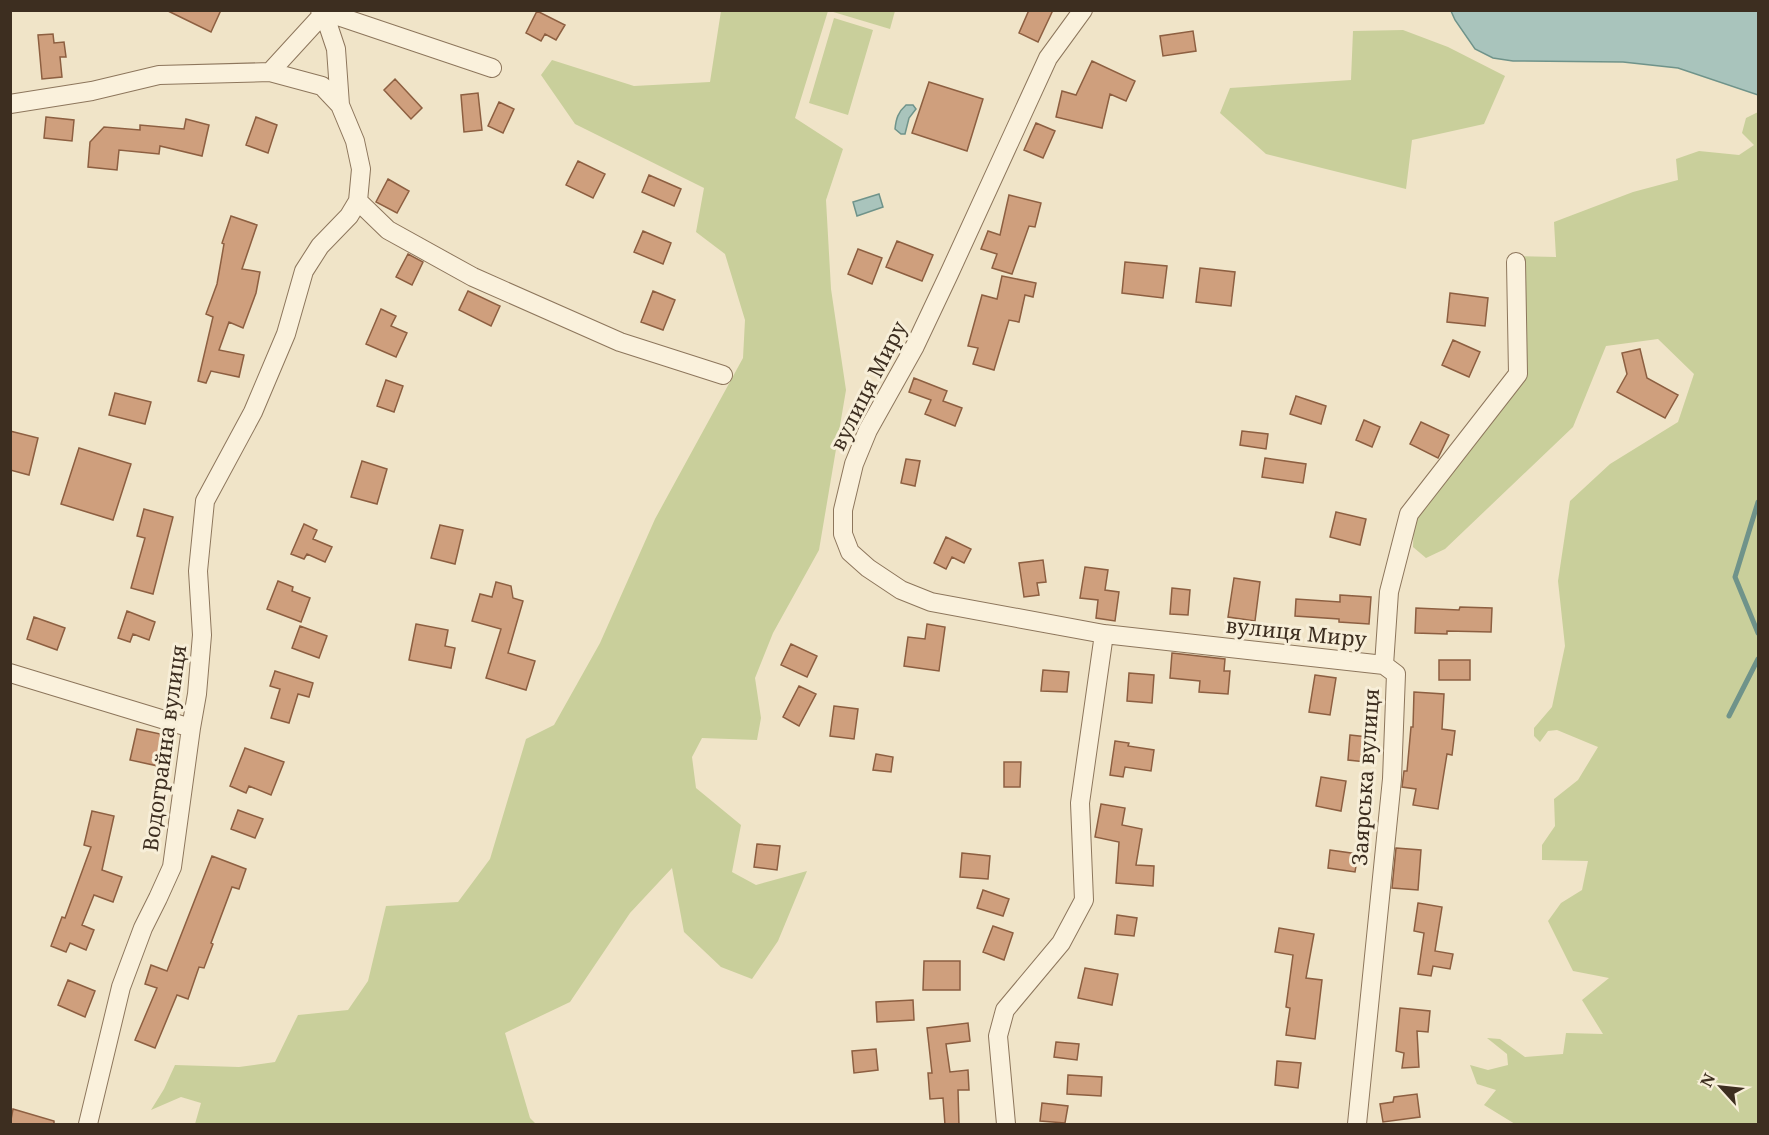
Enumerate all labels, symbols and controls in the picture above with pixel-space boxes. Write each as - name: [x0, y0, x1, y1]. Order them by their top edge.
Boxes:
- street label: вулиця Миру: [824, 316, 913, 455]
- street label: вулиця Миру: [1224, 611, 1368, 653]
- street label: Водограйна вулиця: [136, 643, 192, 853]
- street label: Заярська вулиця: [1345, 687, 1385, 867]
- north arrow: [1691, 1057, 1751, 1117]
- text: N: [1695, 1069, 1720, 1091]

